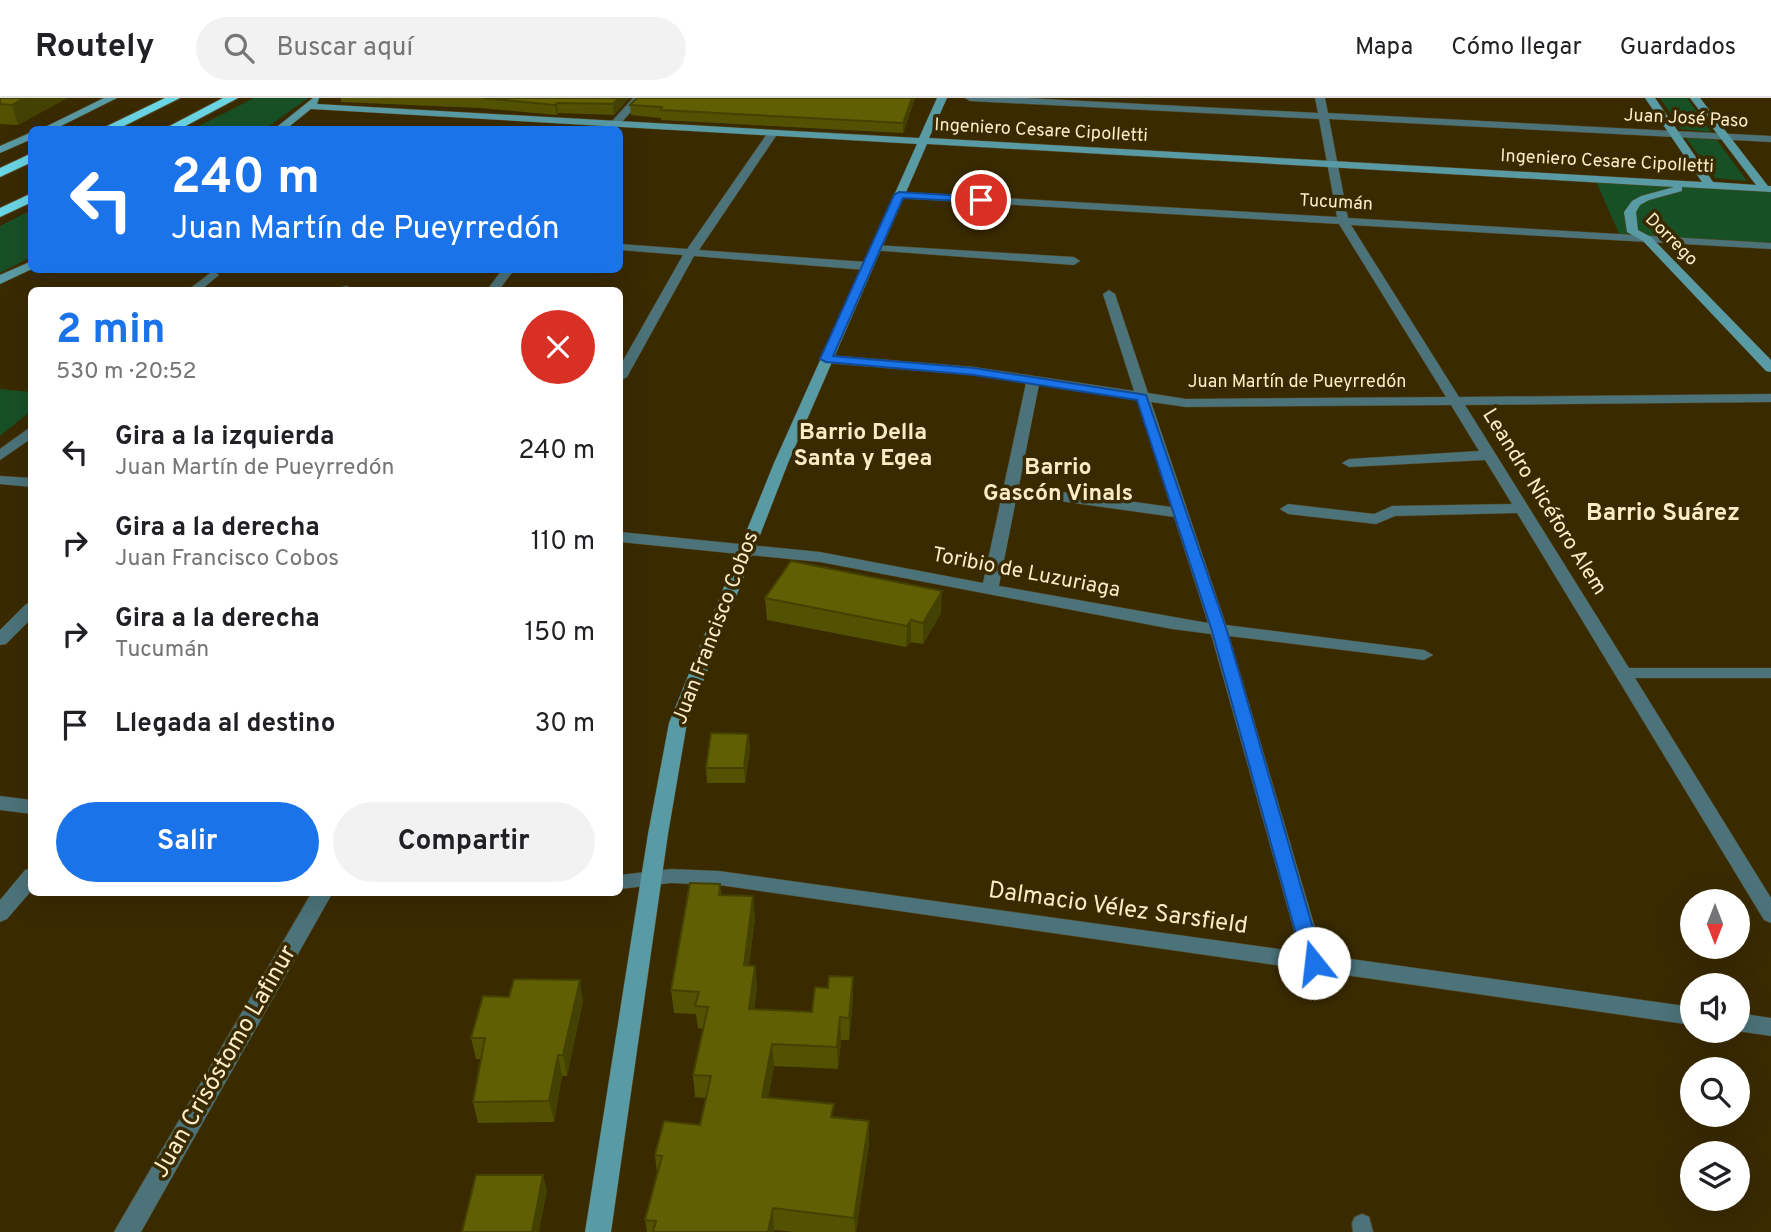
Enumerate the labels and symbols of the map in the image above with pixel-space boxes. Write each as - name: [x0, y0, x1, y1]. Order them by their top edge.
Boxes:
- street label: Juan José Paso: [1623, 104, 1749, 134]
- street label: Ingeniero Cesare Cipolletti: [934, 114, 1148, 148]
- street label: Ingeniero Cesare Cipolletti: [1500, 145, 1714, 179]
- pin: [951, 170, 1011, 230]
- street label: Tucumán: [1299, 190, 1373, 216]
- street label: Dorrego: [1640, 209, 1702, 271]
- street label: Juan Martín de Pueyrredón: [1188, 371, 1406, 394]
- street label: Leandro Nicéforo Alem: [1476, 404, 1612, 600]
- district label: Barrio Della Santa y Egea: [794, 419, 932, 474]
- district label: Barrio Gascón Vinals: [983, 454, 1133, 509]
- district label: Barrio Suárez: [1586, 499, 1740, 529]
- street label: Juan Francisco Cobos: [667, 528, 765, 728]
- street label: Toribio de Luzuriaga: [930, 542, 1122, 604]
- street label: Dalmacio Vélez Sarsfield: [986, 876, 1250, 942]
- north arrow: [1680, 889, 1750, 959]
- position arrow: [1277, 926, 1351, 1000]
- street label: Juan Crisóstomo Lafinur: [146, 940, 304, 1184]

